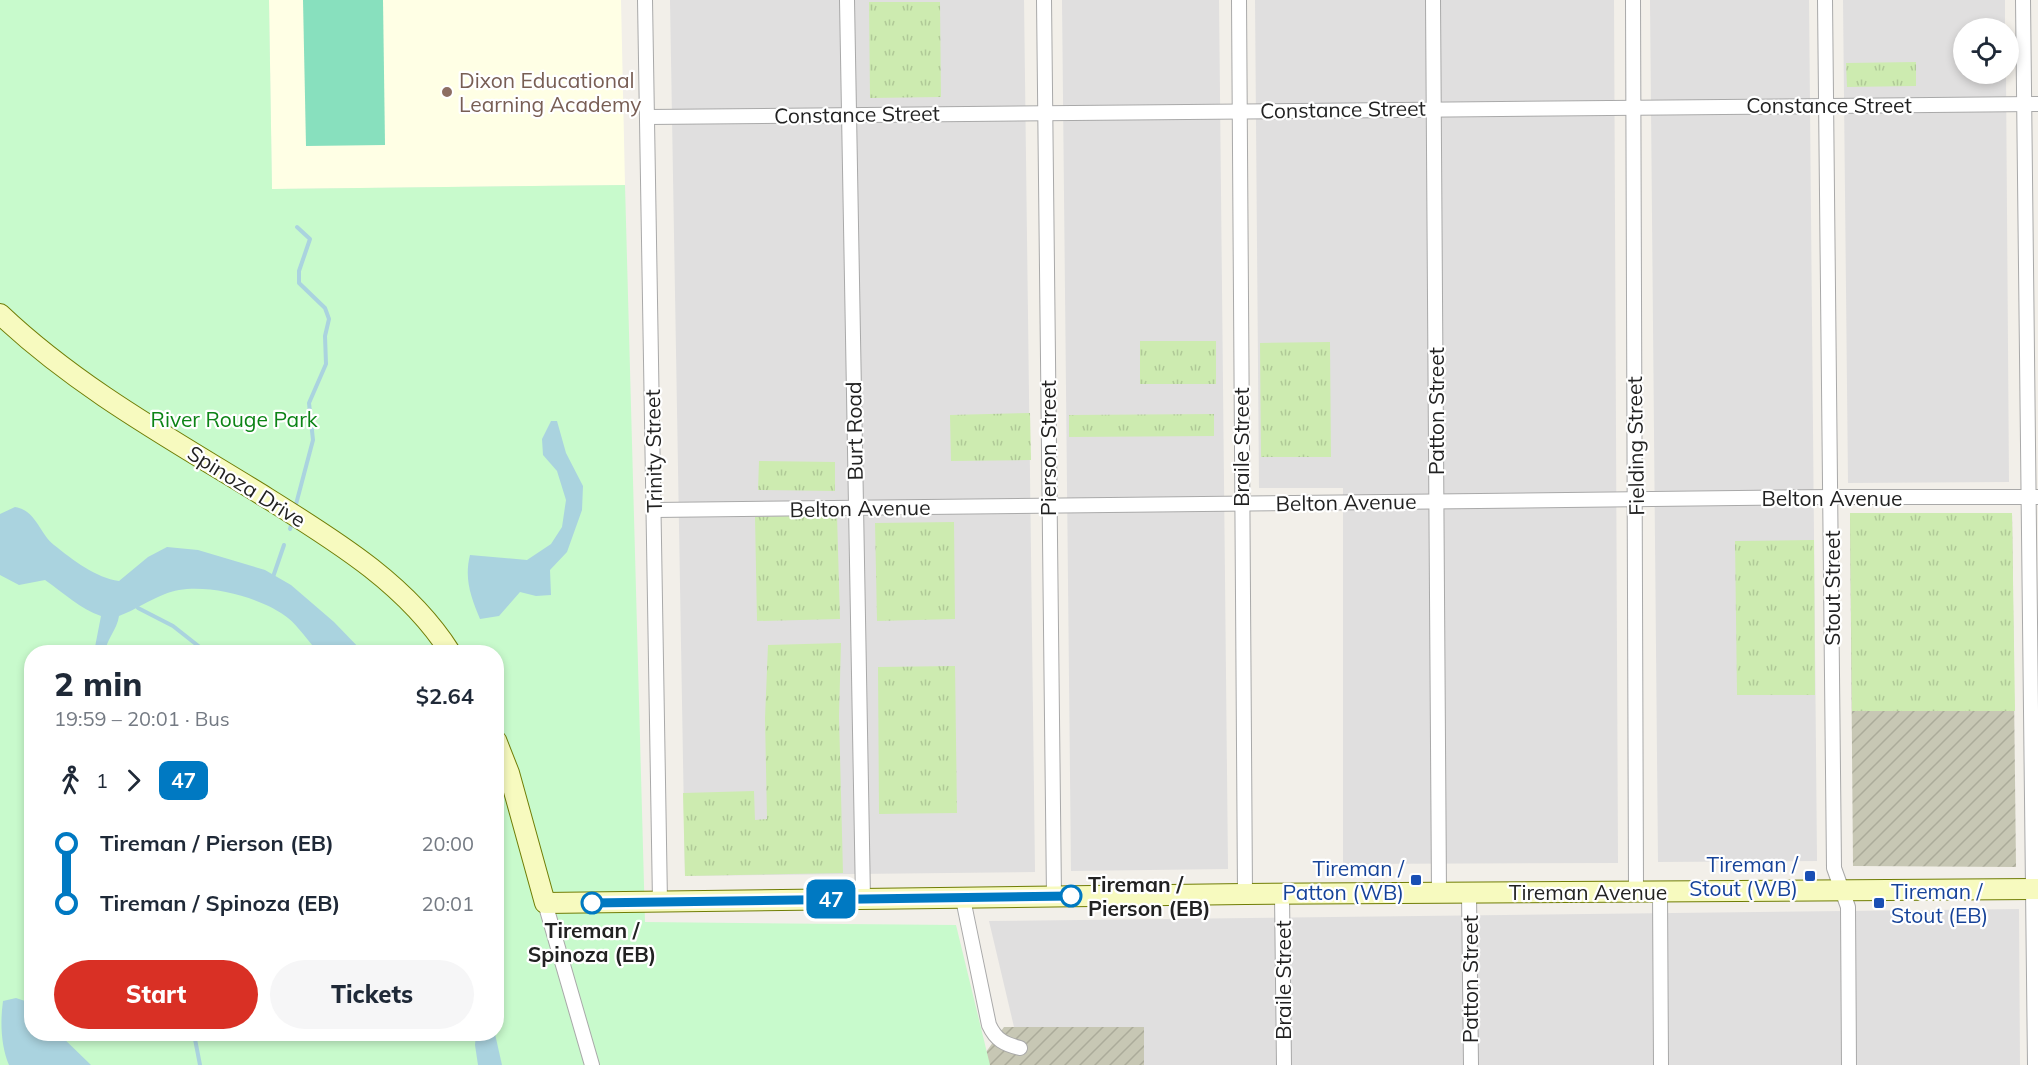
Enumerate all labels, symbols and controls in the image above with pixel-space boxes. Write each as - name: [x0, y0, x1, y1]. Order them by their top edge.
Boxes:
- map controls: [1953, 18, 2019, 84]
- button: locate: [1953, 18, 2019, 84]
- place label: Dixon Educational Learning Academy: [459, 67, 642, 117]
- marker: Dixon Educational Learning Academy: [440, 85, 454, 99]
- street label: Constance Street: [1746, 92, 1912, 118]
- street label: Constance Street: [1260, 95, 1426, 123]
- street label: Constance Street: [774, 100, 940, 128]
- street label: Patton Street: [1423, 347, 1449, 475]
- street label: Fielding Street: [1621, 376, 1649, 516]
- street label: Pierson Street: [1035, 380, 1061, 516]
- street label: Burt Road: [840, 381, 868, 481]
- street label: Braile Street: [1228, 387, 1254, 507]
- street label: Trinity Street: [639, 389, 667, 513]
- park label: River Rouge Park: [150, 406, 318, 432]
- street label: Spinoza Drive: [183, 439, 311, 533]
- street label: Belton Avenue: [1762, 485, 1902, 511]
- street label: Belton Avenue: [1275, 488, 1417, 516]
- street label: Belton Avenue: [789, 494, 931, 522]
- street label: Stout Street: [1819, 530, 1845, 646]
- text: 2 min: [54, 663, 142, 704]
- text: $2.64: [416, 682, 474, 710]
- text: 19:59 – 20:01 · Bus: [54, 706, 230, 731]
- icon: walk: [54, 764, 87, 797]
- icon: forward: [117, 764, 150, 797]
- text: 47: [171, 767, 196, 793]
- text: 1: [96, 768, 108, 793]
- text: Tireman / Pierson (EB): [100, 829, 334, 857]
- text: 20:00: [421, 831, 474, 856]
- place label: Tireman / Stout (WB): [1689, 851, 1799, 901]
- place label: Tireman / Patton (WB): [1283, 855, 1405, 905]
- marker: Tireman / Stout (WB): [1803, 869, 1817, 883]
- place label: Tireman / Pierson (EB): [1088, 871, 1210, 921]
- marker: Tireman / Patton (WB): [1409, 873, 1423, 887]
- place label: Tireman / Stout (EB): [1891, 878, 1988, 928]
- street label: Tireman Avenue: [1509, 879, 1667, 905]
- line badge: 47: [804, 880, 858, 918]
- marker: Tireman / Pierson (EB): [1060, 885, 1082, 907]
- text: 47: [818, 886, 844, 912]
- text: Tireman / Spinoza (EB): [100, 889, 340, 917]
- text: 20:01: [421, 891, 474, 916]
- marker: Tireman / Spinoza (EB): [581, 892, 603, 914]
- marker: Tireman / Stout (EB): [1872, 896, 1886, 910]
- street label: Patton Street: [1457, 915, 1483, 1043]
- place label: Tireman / Spinoza (EB): [528, 917, 656, 967]
- street label: Braile Street: [1270, 920, 1296, 1040]
- button: Start: [54, 960, 258, 1029]
- button: Tickets: [270, 960, 474, 1029]

